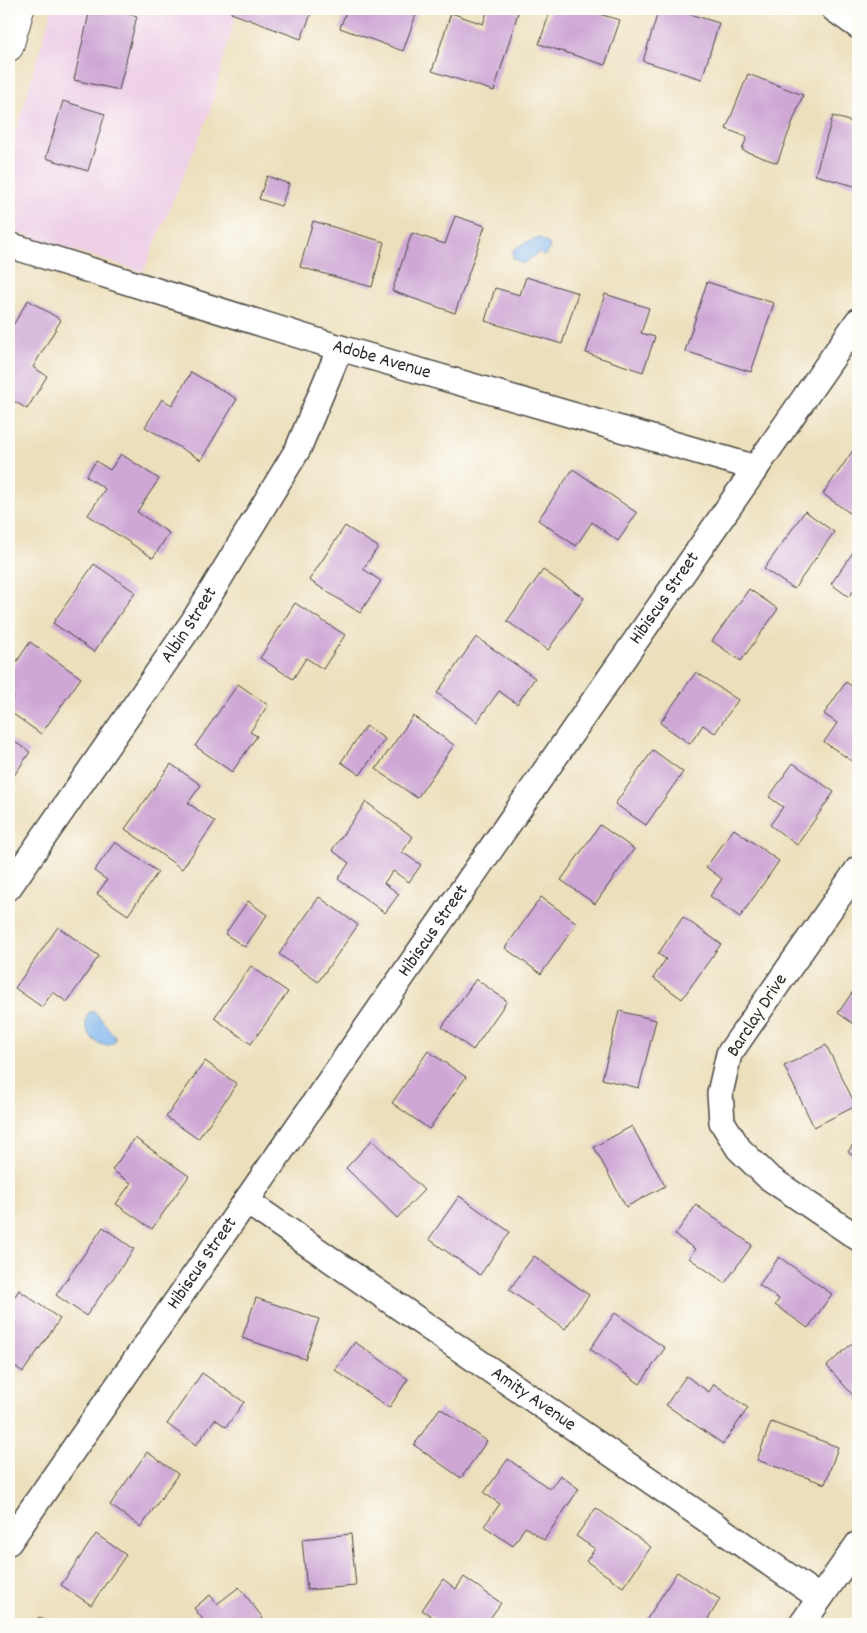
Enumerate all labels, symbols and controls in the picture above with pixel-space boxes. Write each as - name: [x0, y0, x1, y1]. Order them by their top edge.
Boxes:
- street label: Adobe Avenue: [329, 333, 434, 387]
- street label: Hibiscus Street: [623, 547, 707, 650]
- street label: Albin Street: [155, 582, 224, 669]
- street label: Hibiscus Street: [392, 879, 475, 983]
- street label: Barclay Drive: [721, 969, 795, 1063]
- street label: Hibiscus Street: [161, 1212, 244, 1315]
- street label: Amity Avenue: [485, 1361, 581, 1439]

